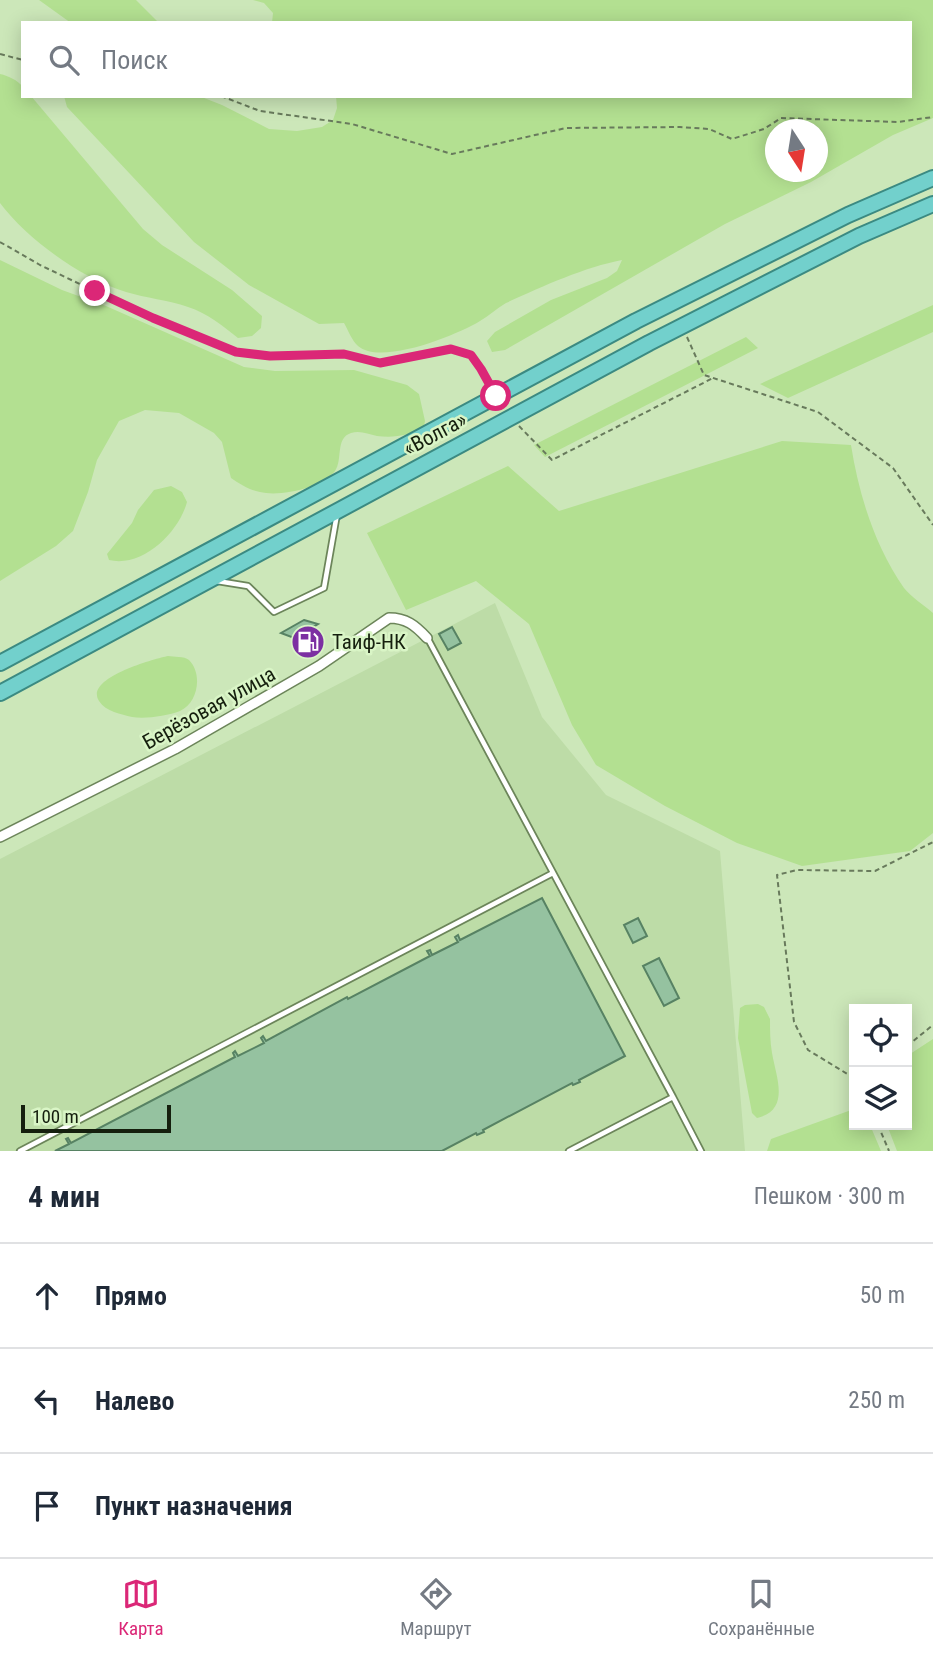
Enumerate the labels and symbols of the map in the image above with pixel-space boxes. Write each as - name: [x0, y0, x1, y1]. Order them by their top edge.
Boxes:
- north arrow: [765, 119, 828, 182]
- route end: [79, 275, 110, 306]
- route start: [480, 380, 511, 411]
- street label: «Волга»: [399, 407, 471, 461]
- fuel station icon: Таиф-НК: [289, 623, 327, 661]
- place label: Таиф-НК: [332, 630, 406, 654]
- street label: Берёзовая улица: [139, 662, 279, 754]
- scale bar: [21, 1102, 172, 1134]

